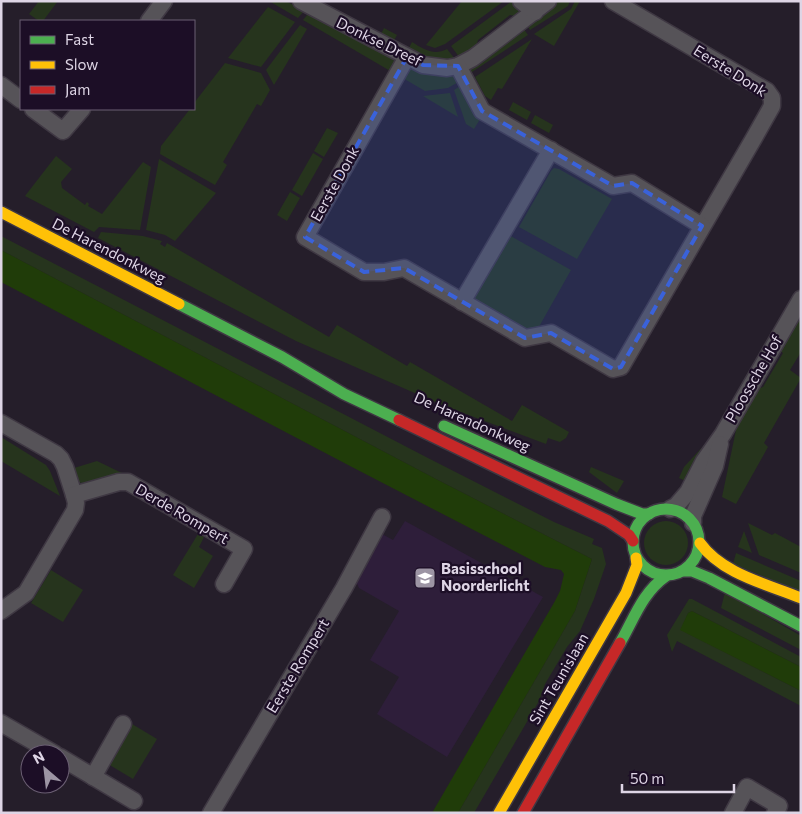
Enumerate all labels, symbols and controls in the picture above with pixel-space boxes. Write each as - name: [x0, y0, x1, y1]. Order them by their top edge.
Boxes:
- street label: Donkse Dreef: [334, 13, 425, 70]
- legend: [20, 20, 195, 110]
- text: Fast: [65, 30, 94, 48]
- street label: Eerste Donk: [691, 41, 770, 100]
- text: Slow: [65, 55, 98, 73]
- text: Jam: [65, 80, 90, 98]
- street label: Eerste Donk: [306, 143, 362, 224]
- street label: De Harendonkweg: [50, 214, 169, 287]
- street label: Ploossche Hof: [721, 332, 785, 425]
- street label: De Harendonkweg: [412, 387, 533, 455]
- street label: Derde Rompert: [133, 479, 232, 547]
- place label: Basisschool Noorderlicht: [441, 559, 530, 594]
- school or university icon: Basisschool Noorderlicht: [413, 566, 437, 590]
- street label: Eerste Rompert: [262, 615, 332, 716]
- street label: Sint Teunislaan: [525, 630, 592, 727]
- north arrow: [20, 744, 70, 794]
- text: N: [30, 747, 47, 767]
- scale bar: [622, 762, 734, 794]
- text: 50 m: [630, 769, 664, 787]

